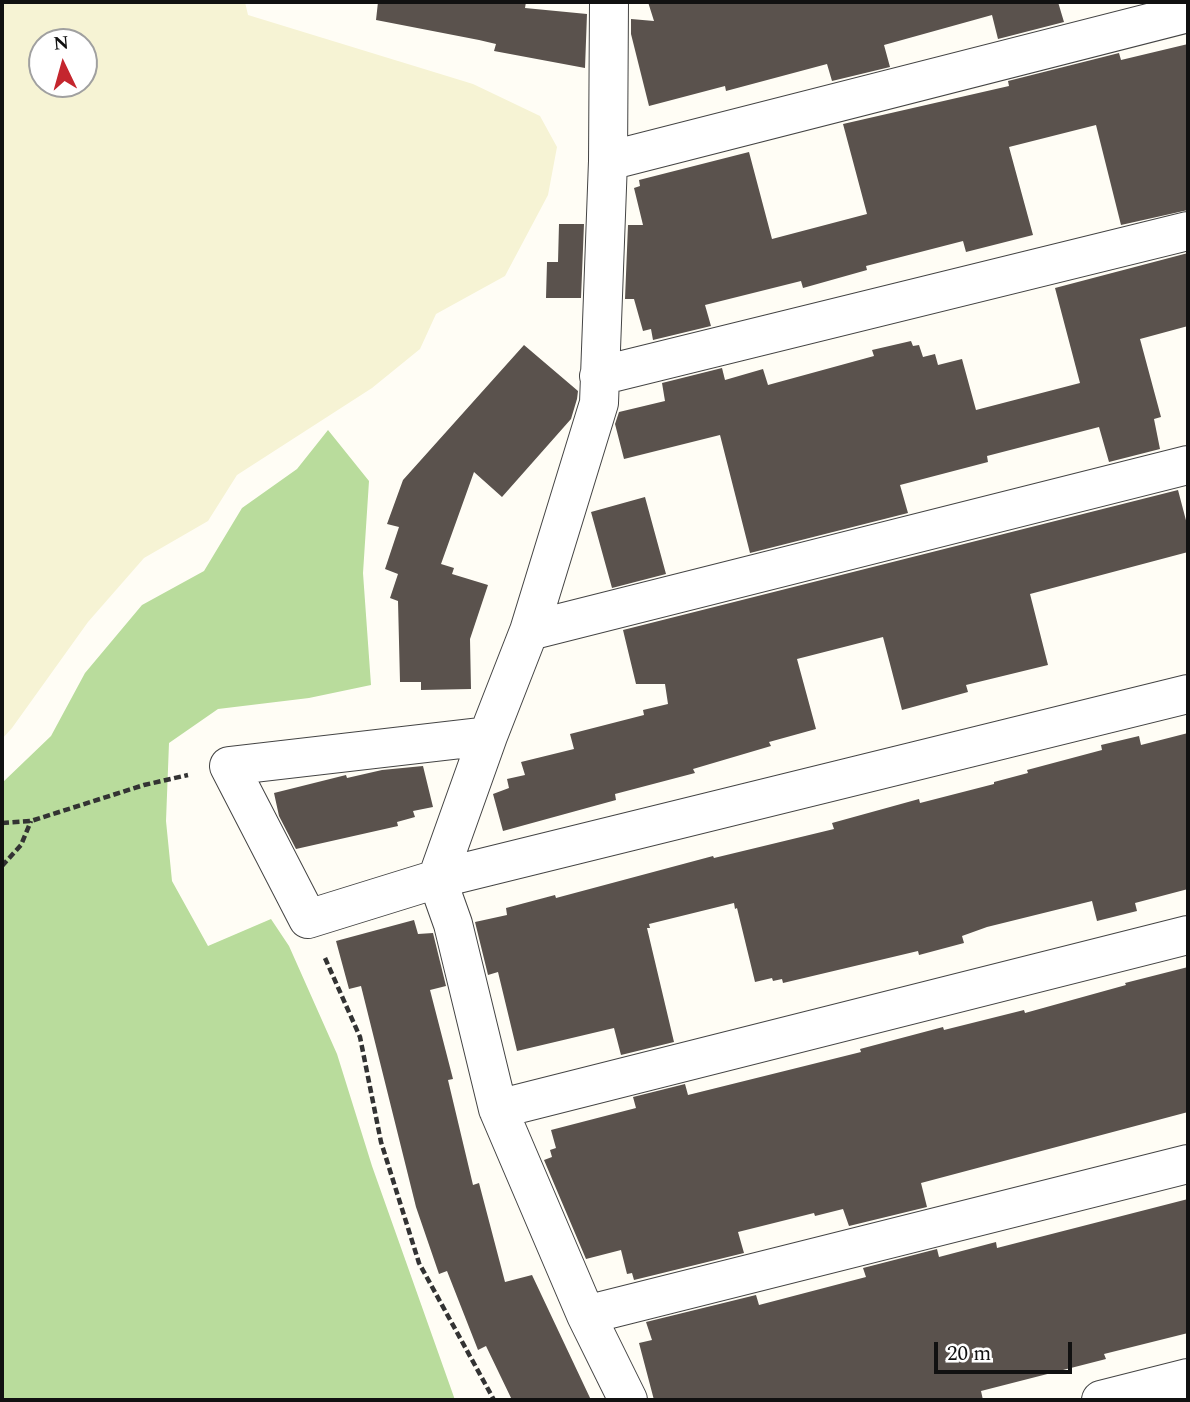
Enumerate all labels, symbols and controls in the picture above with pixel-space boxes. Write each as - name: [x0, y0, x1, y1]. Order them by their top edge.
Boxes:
- north arrow: [28, 28, 98, 98]
- text: N: [52, 28, 70, 59]
- scale bar: [938, 1328, 1076, 1372]
- text: 20 m: [947, 1338, 991, 1370]

